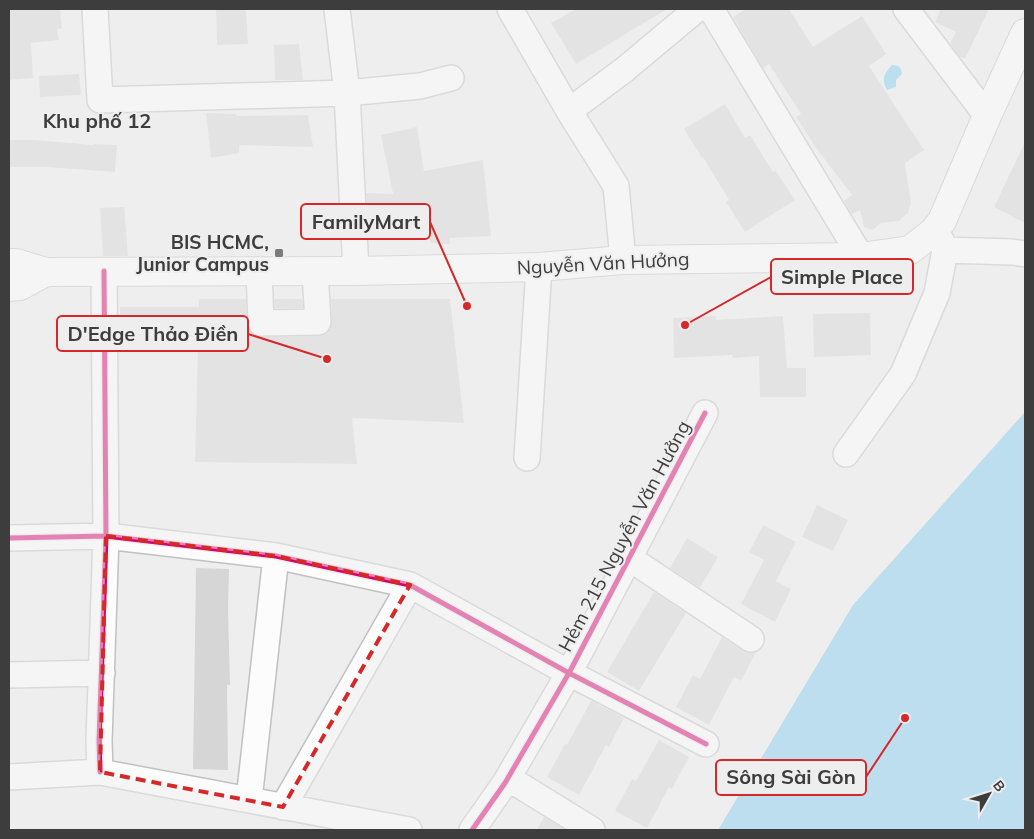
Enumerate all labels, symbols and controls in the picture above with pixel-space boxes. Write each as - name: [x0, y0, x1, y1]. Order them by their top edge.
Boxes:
- district label: Khu phố 12: [43, 108, 151, 133]
- callout: FamilyMart: [301, 204, 430, 239]
- text: FamilyMart: [312, 209, 421, 234]
- place label: BIS HCMC, Junior Campus: [136, 230, 269, 276]
- street label: Nguyễn Văn Hưởng: [516, 246, 690, 280]
- marker: BIS HCMC, Junior Campus: [273, 247, 285, 259]
- callout: Simple Place: [771, 259, 913, 294]
- text: Simple Place: [781, 264, 903, 289]
- callout: D'Edge Thảo Điền: [57, 316, 248, 351]
- text: D'Edge Thảo Điền: [68, 321, 238, 346]
- street label: Hẻm 215 Nguyễn Văn Hưởng: [553, 416, 695, 656]
- callout: Sông Sài Gòn: [716, 760, 866, 795]
- text: Sông Sài Gòn: [726, 764, 856, 789]
- north arrow: [964, 769, 1014, 819]
- text: B: [989, 776, 1009, 795]

